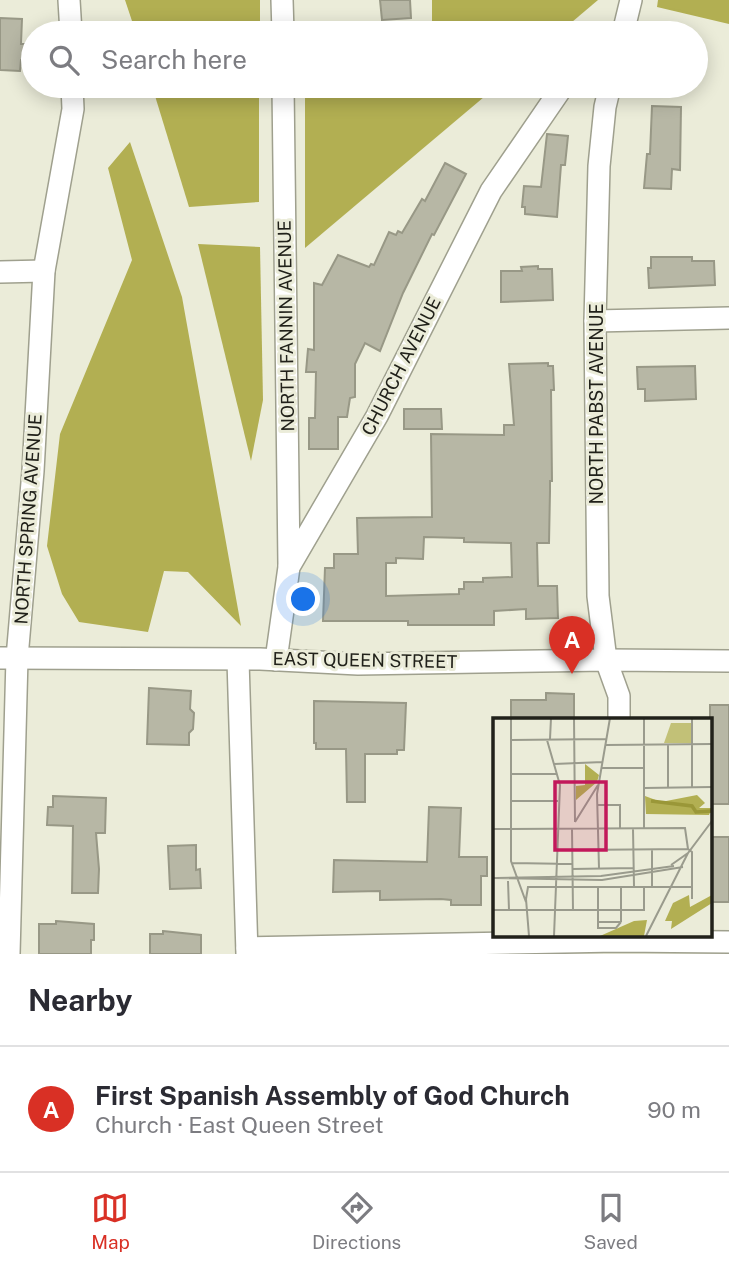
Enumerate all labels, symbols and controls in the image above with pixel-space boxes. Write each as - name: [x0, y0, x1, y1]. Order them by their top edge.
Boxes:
- search box: [21, 21, 708, 98]
- icon: search: [45, 41, 83, 79]
- text: Search here: [101, 44, 247, 75]
- street label: NORTH FANNIN AVENUE: [274, 220, 298, 432]
- street label: CHURCH AVENUE: [357, 293, 445, 439]
- street label: NORTH PABST AVENUE: [586, 303, 607, 505]
- street label: NORTH SPRING AVENUE: [10, 413, 46, 625]
- your location: [286, 582, 320, 616]
- pin: A: [549, 616, 595, 674]
- street label: EAST QUEEN STREET: [272, 648, 458, 672]
- inset map: [493, 718, 712, 936]
- text: Nearby: [28, 982, 132, 1018]
- text: First Spanish Assembly of God Church: [95, 1080, 570, 1111]
- text: A: [43, 1096, 59, 1123]
- text: 90 m: [647, 1096, 701, 1123]
- text: Church · East Queen Street: [95, 1111, 384, 1138]
- tab: Map: [91, 1189, 130, 1253]
- tab: Directions: [312, 1189, 401, 1253]
- tab: Saved: [584, 1189, 638, 1253]

